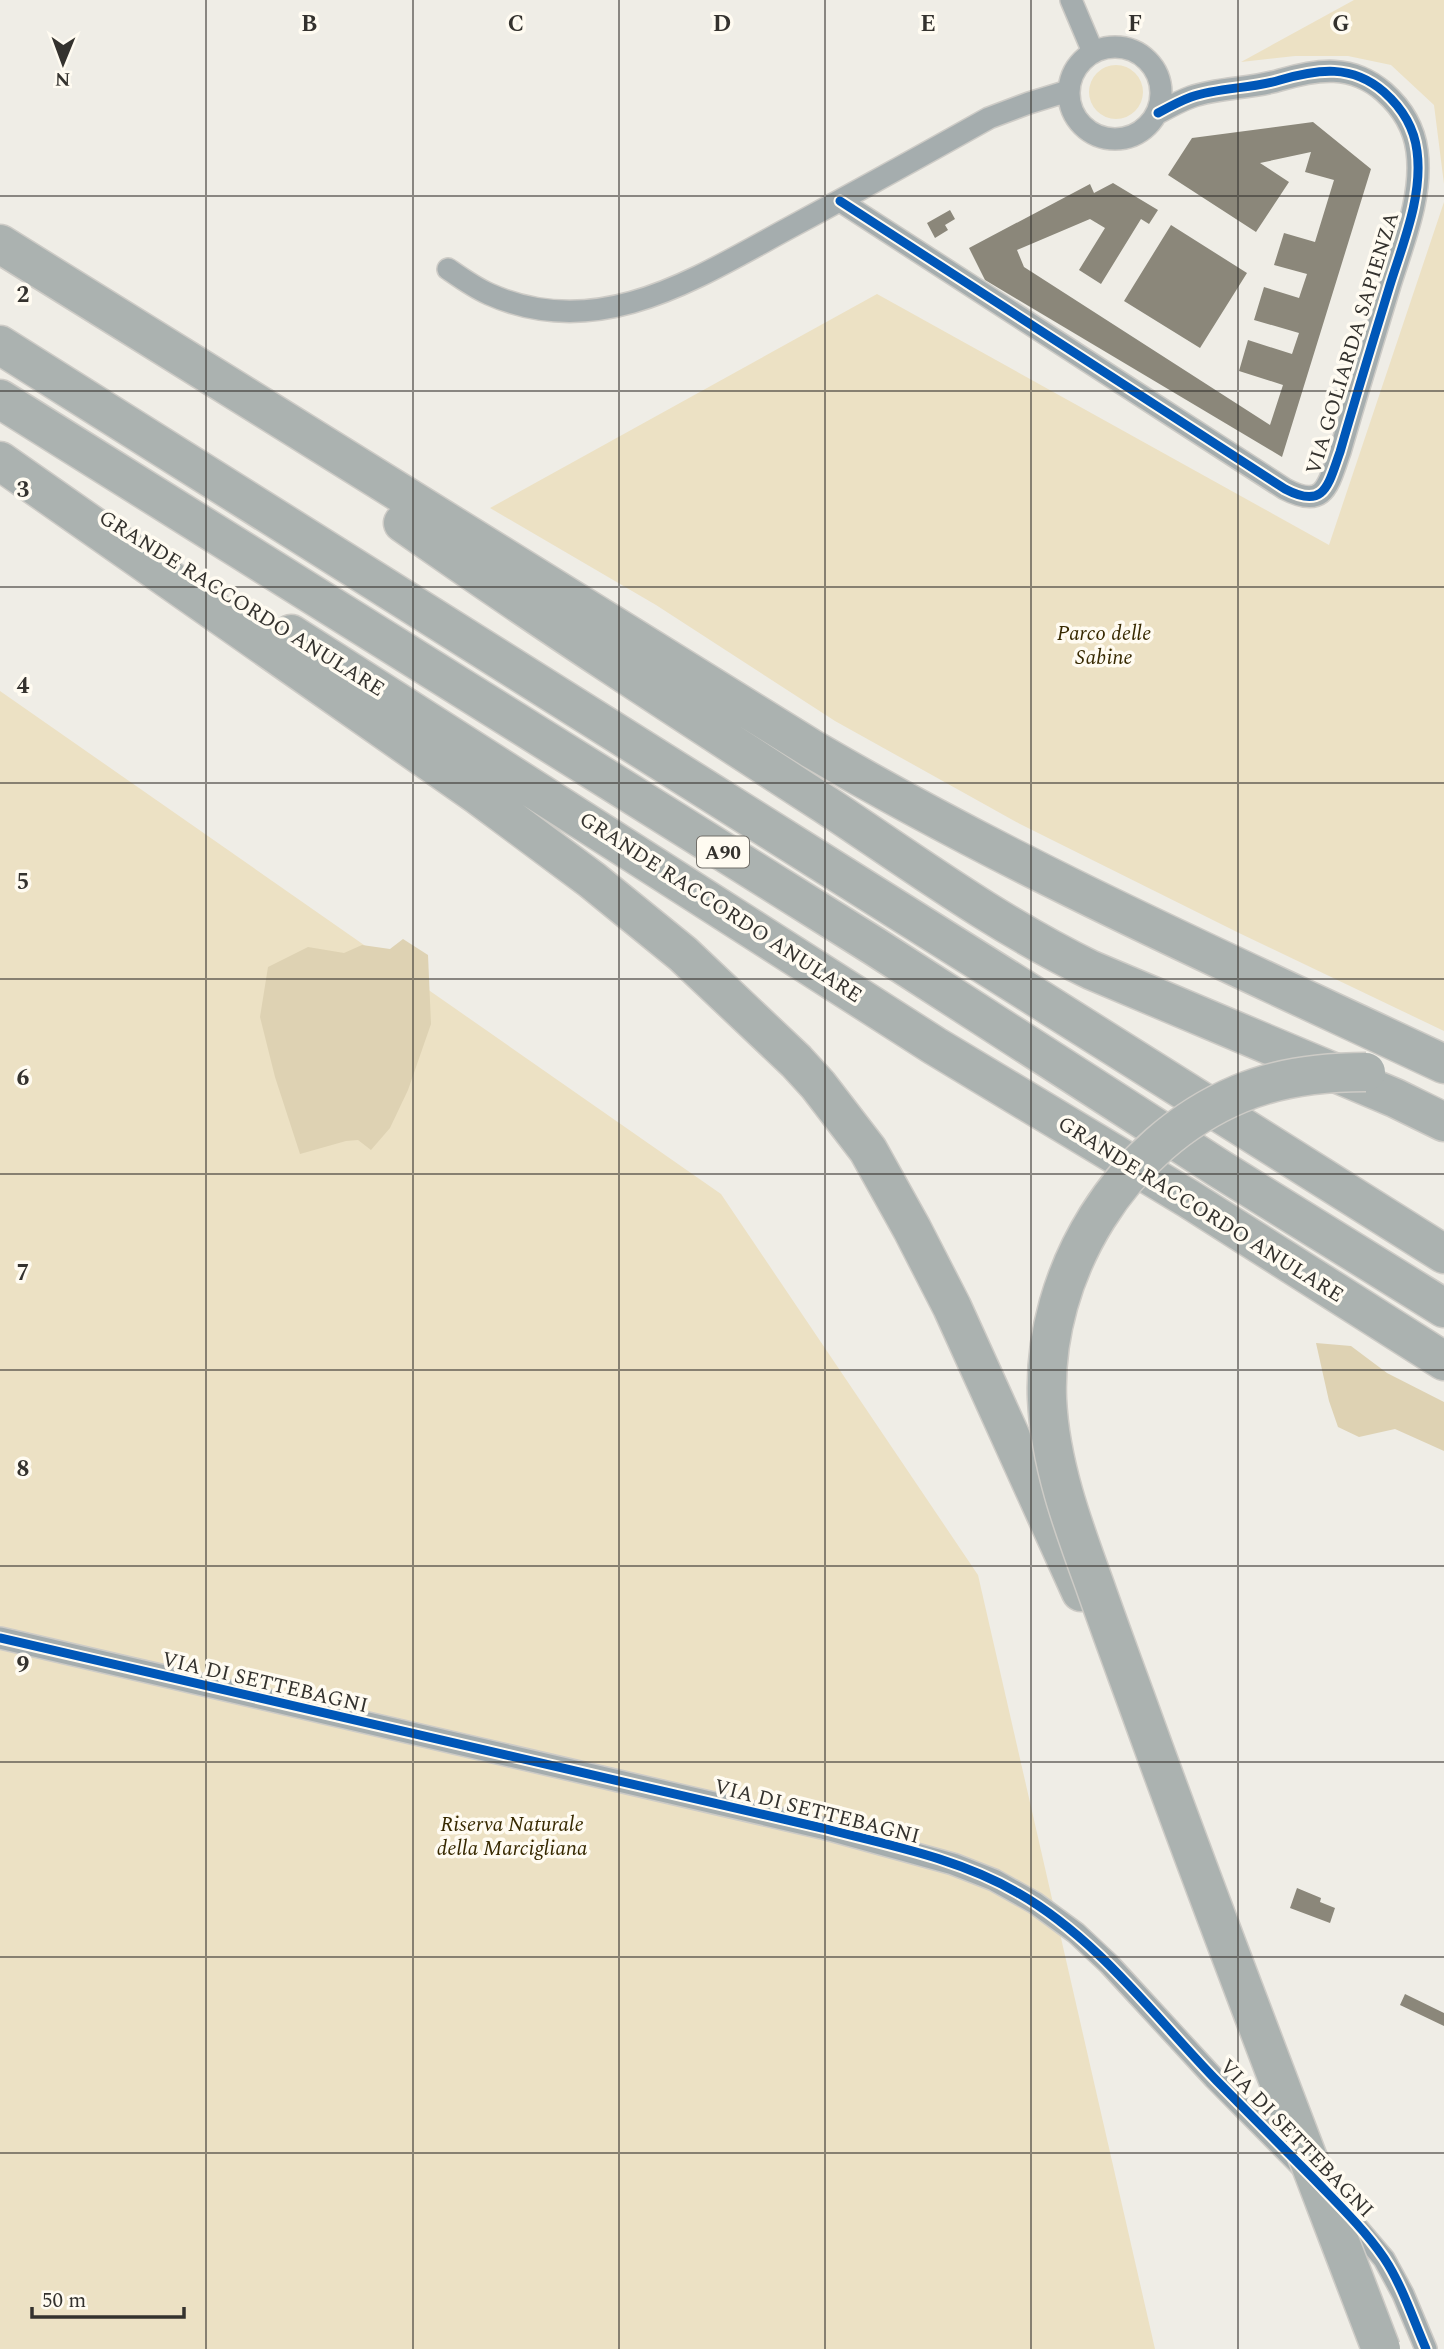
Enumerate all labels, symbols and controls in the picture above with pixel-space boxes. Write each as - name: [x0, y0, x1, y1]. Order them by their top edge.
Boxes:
- text: B: [301, 7, 317, 42]
- text: C: [508, 7, 524, 42]
- text: D: [713, 7, 731, 42]
- text: E: [920, 7, 936, 42]
- text: F: [1128, 7, 1142, 42]
- text: G: [1332, 7, 1350, 42]
- north arrow: [28, 28, 98, 98]
- text: N: [55, 64, 71, 93]
- street label: VIA GOLIARDA SAPIENZA: [1298, 208, 1408, 479]
- text: 2: [17, 278, 30, 313]
- text: 3: [17, 473, 30, 508]
- street label: GRANDE RACCORDO ANULARE: [92, 502, 391, 705]
- park label: Parco delle Sabine: [1057, 618, 1151, 674]
- text: 4: [17, 669, 30, 704]
- street label: GRANDE RACCORDO ANULARE: [573, 804, 868, 1012]
- road number: A90: [697, 836, 749, 867]
- text: 5: [17, 865, 29, 900]
- text: 6: [17, 1061, 30, 1096]
- street label: GRANDE RACCORDO ANULARE: [1051, 1108, 1350, 1311]
- text: 7: [17, 1256, 29, 1291]
- text: 8: [17, 1452, 29, 1487]
- street label: VIA DI SETTEBAGNI: [158, 1644, 371, 1722]
- text: 9: [17, 1648, 30, 1683]
- street label: VIA DI SETTEBAGNI: [711, 1771, 923, 1853]
- park label: Riserva Naturale della Marcigliana: [437, 1809, 588, 1865]
- street label: VIA DI SETTEBAGNI: [1212, 2052, 1381, 2226]
- scale bar: [32, 2276, 184, 2320]
- text: 50 m: [42, 2285, 86, 2317]

